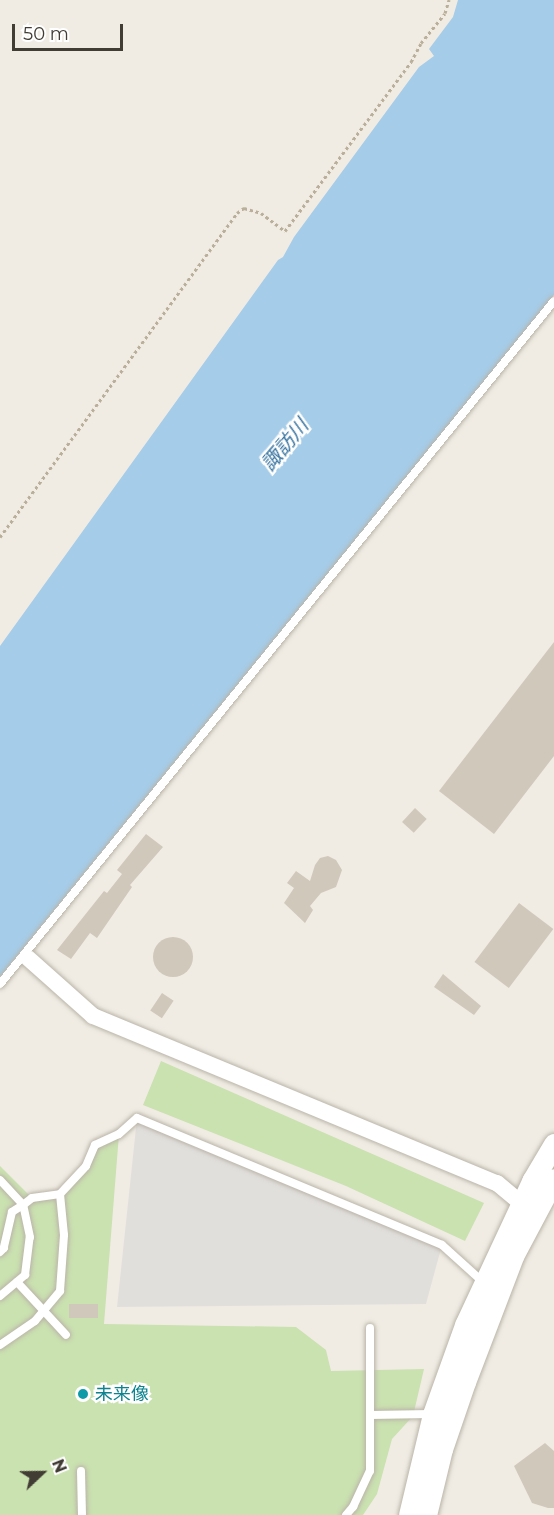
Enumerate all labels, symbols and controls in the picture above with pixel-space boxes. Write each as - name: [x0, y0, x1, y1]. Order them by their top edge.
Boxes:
- scale bar: [15, 12, 126, 50]
- text: 50 m: [23, 23, 69, 45]
- water label: 諏訪川: [257, 414, 313, 476]
- place label: 未来像: [95, 1383, 149, 1405]
- marker: 未来像: [76, 1387, 90, 1401]
- north arrow: [12, 1443, 72, 1503]
- text: N: [48, 1457, 70, 1476]

